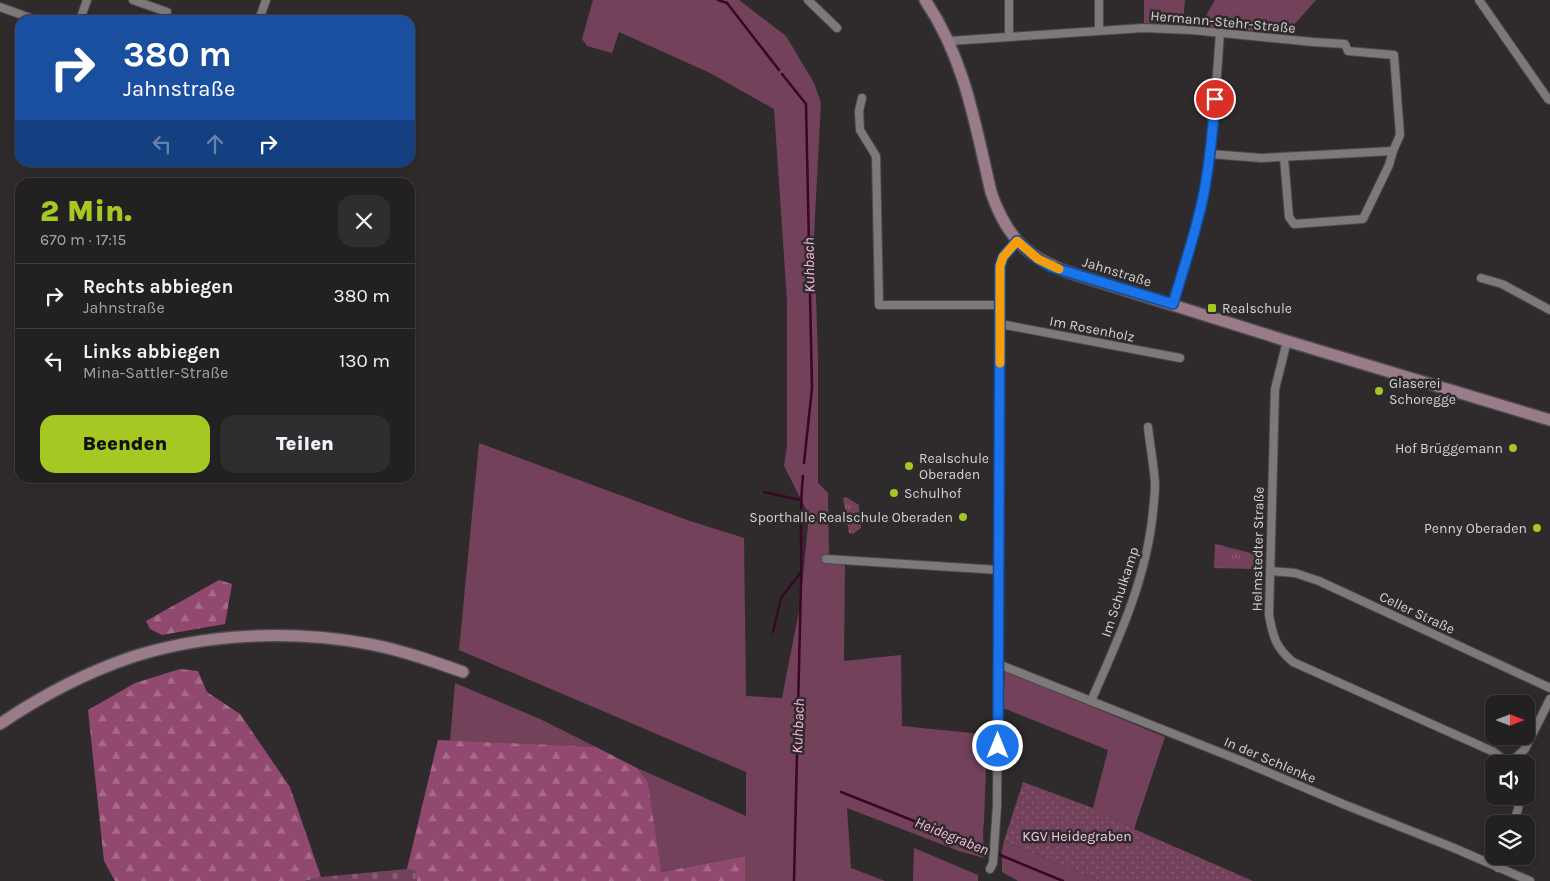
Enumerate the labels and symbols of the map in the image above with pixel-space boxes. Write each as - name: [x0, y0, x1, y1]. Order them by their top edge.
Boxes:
- street label: Hermann-Stehr-Straße: [1150, 7, 1296, 37]
- pin: [1194, 78, 1236, 120]
- water label: Kuhbach: [800, 237, 818, 293]
- street label: Jahnstraße: [1080, 253, 1154, 291]
- place label: Realschule: [1222, 300, 1292, 317]
- marker: Realschule: [1206, 302, 1218, 314]
- street label: Im Rosenholz: [1048, 312, 1136, 346]
- place label: Glaserei Schoregge: [1389, 375, 1456, 408]
- marker: Glaserei Schoregge: [1373, 385, 1385, 397]
- place label: Hof Brüggemann: [1395, 440, 1503, 457]
- marker: Hof Brüggemann: [1507, 442, 1519, 454]
- place label: Realschule Oberaden: [919, 450, 989, 483]
- marker: Realschule Oberaden: [903, 460, 915, 472]
- place label: Schulhof: [904, 485, 962, 502]
- street label: Helmstedter Straße: [1248, 486, 1268, 612]
- marker: Schulhof: [888, 487, 900, 499]
- place label: Sporthalle Realschule Oberaden: [749, 509, 953, 526]
- marker: Sporthalle Realschule Oberaden: [957, 511, 969, 523]
- place label: Penny Oberaden: [1424, 520, 1527, 537]
- marker: Penny Oberaden: [1531, 522, 1543, 534]
- street label: Im Schulkamp: [1097, 545, 1143, 639]
- street label: Celler Straße: [1376, 588, 1458, 638]
- north arrow: [1485, 695, 1535, 745]
- water label: Kuhbach: [788, 698, 808, 754]
- position arrow: [971, 719, 1023, 771]
- street label: In der Schlenke: [1221, 733, 1319, 787]
- water label: Heidegraben: [912, 813, 992, 859]
- park label: KGV Heidegraben: [1022, 828, 1132, 845]

